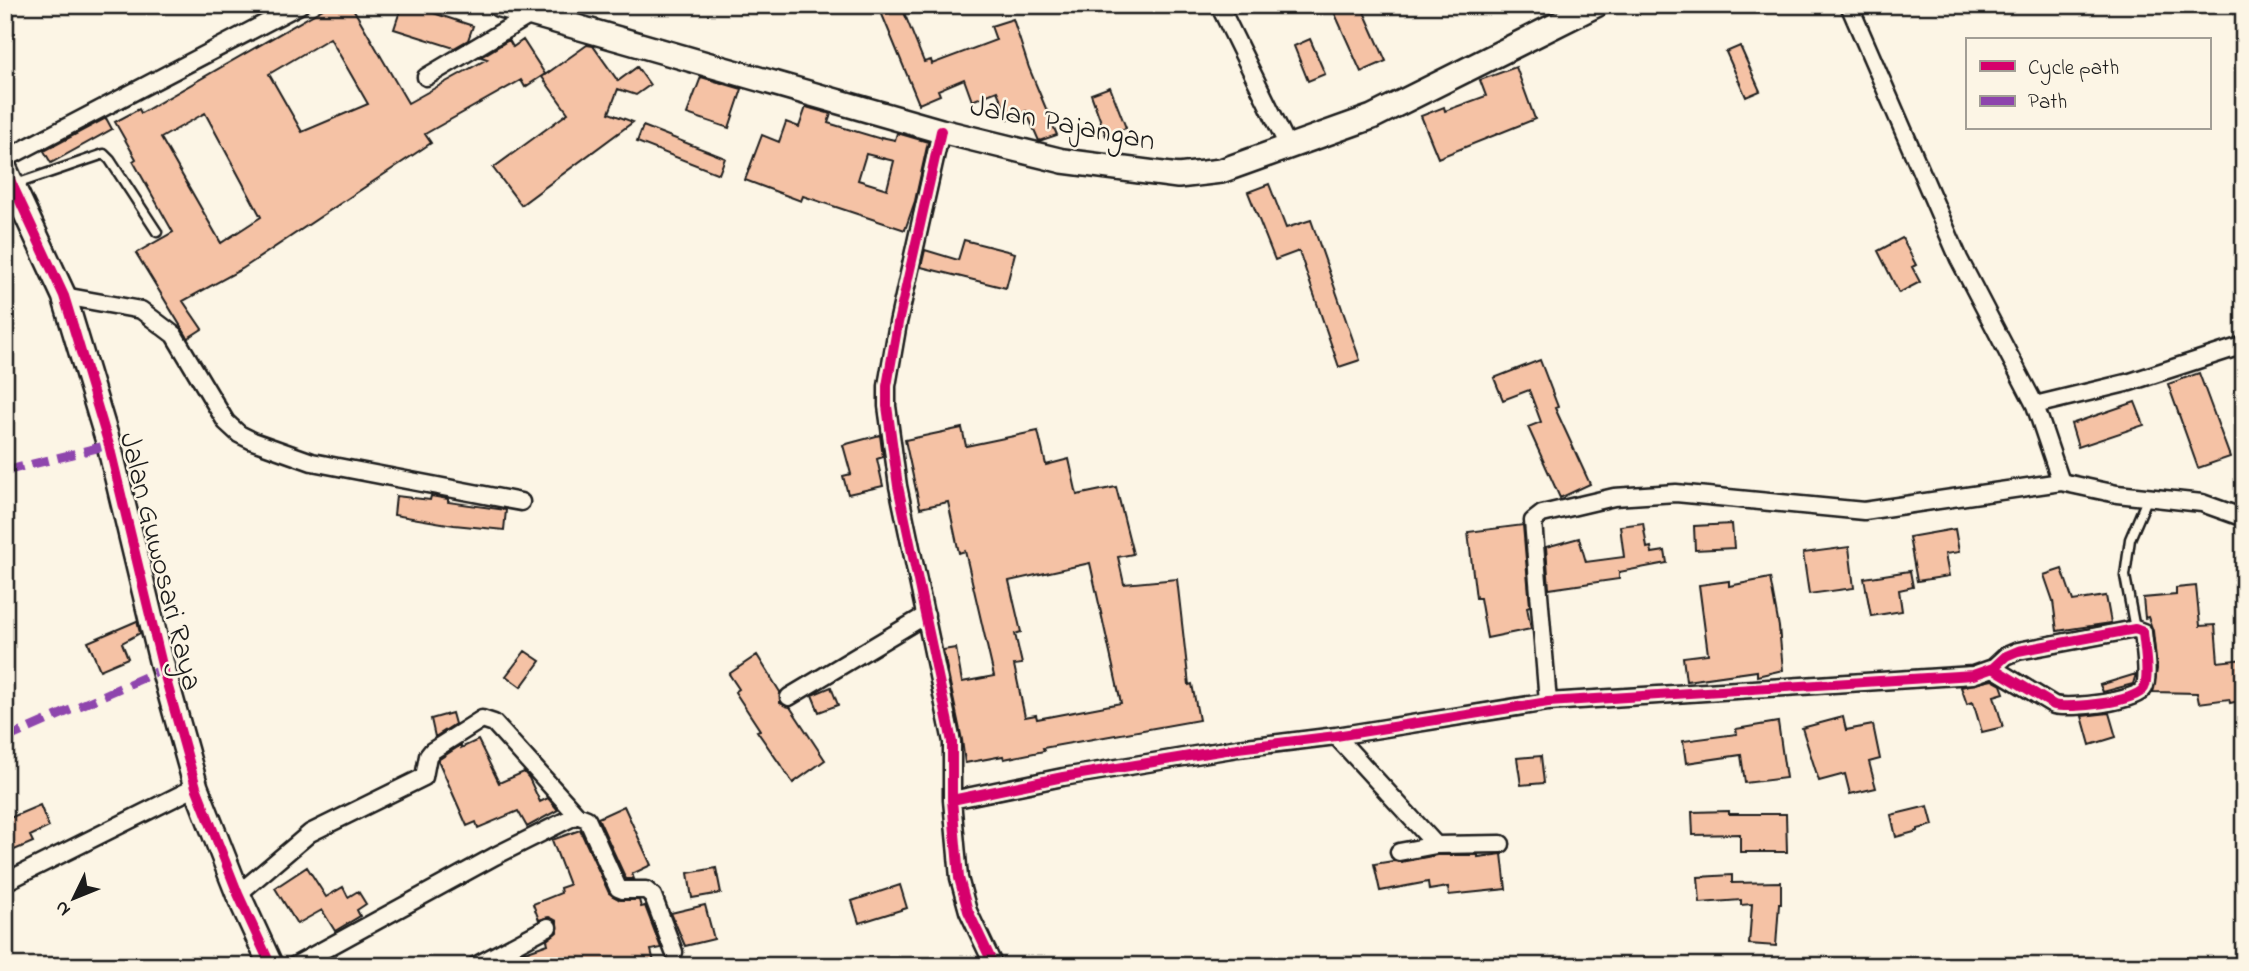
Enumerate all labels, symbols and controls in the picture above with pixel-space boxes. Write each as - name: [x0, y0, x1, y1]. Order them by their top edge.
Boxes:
- legend: [1966, 38, 2210, 130]
- text: Cycle path: [2028, 54, 2119, 86]
- street label: Jalan Pajangan: [966, 85, 1159, 164]
- text: Path: [2028, 88, 2067, 118]
- street label: Jalan Guwosari Raya: [106, 428, 212, 695]
- north arrow: [38, 862, 108, 932]
- text: N: [49, 894, 78, 922]

